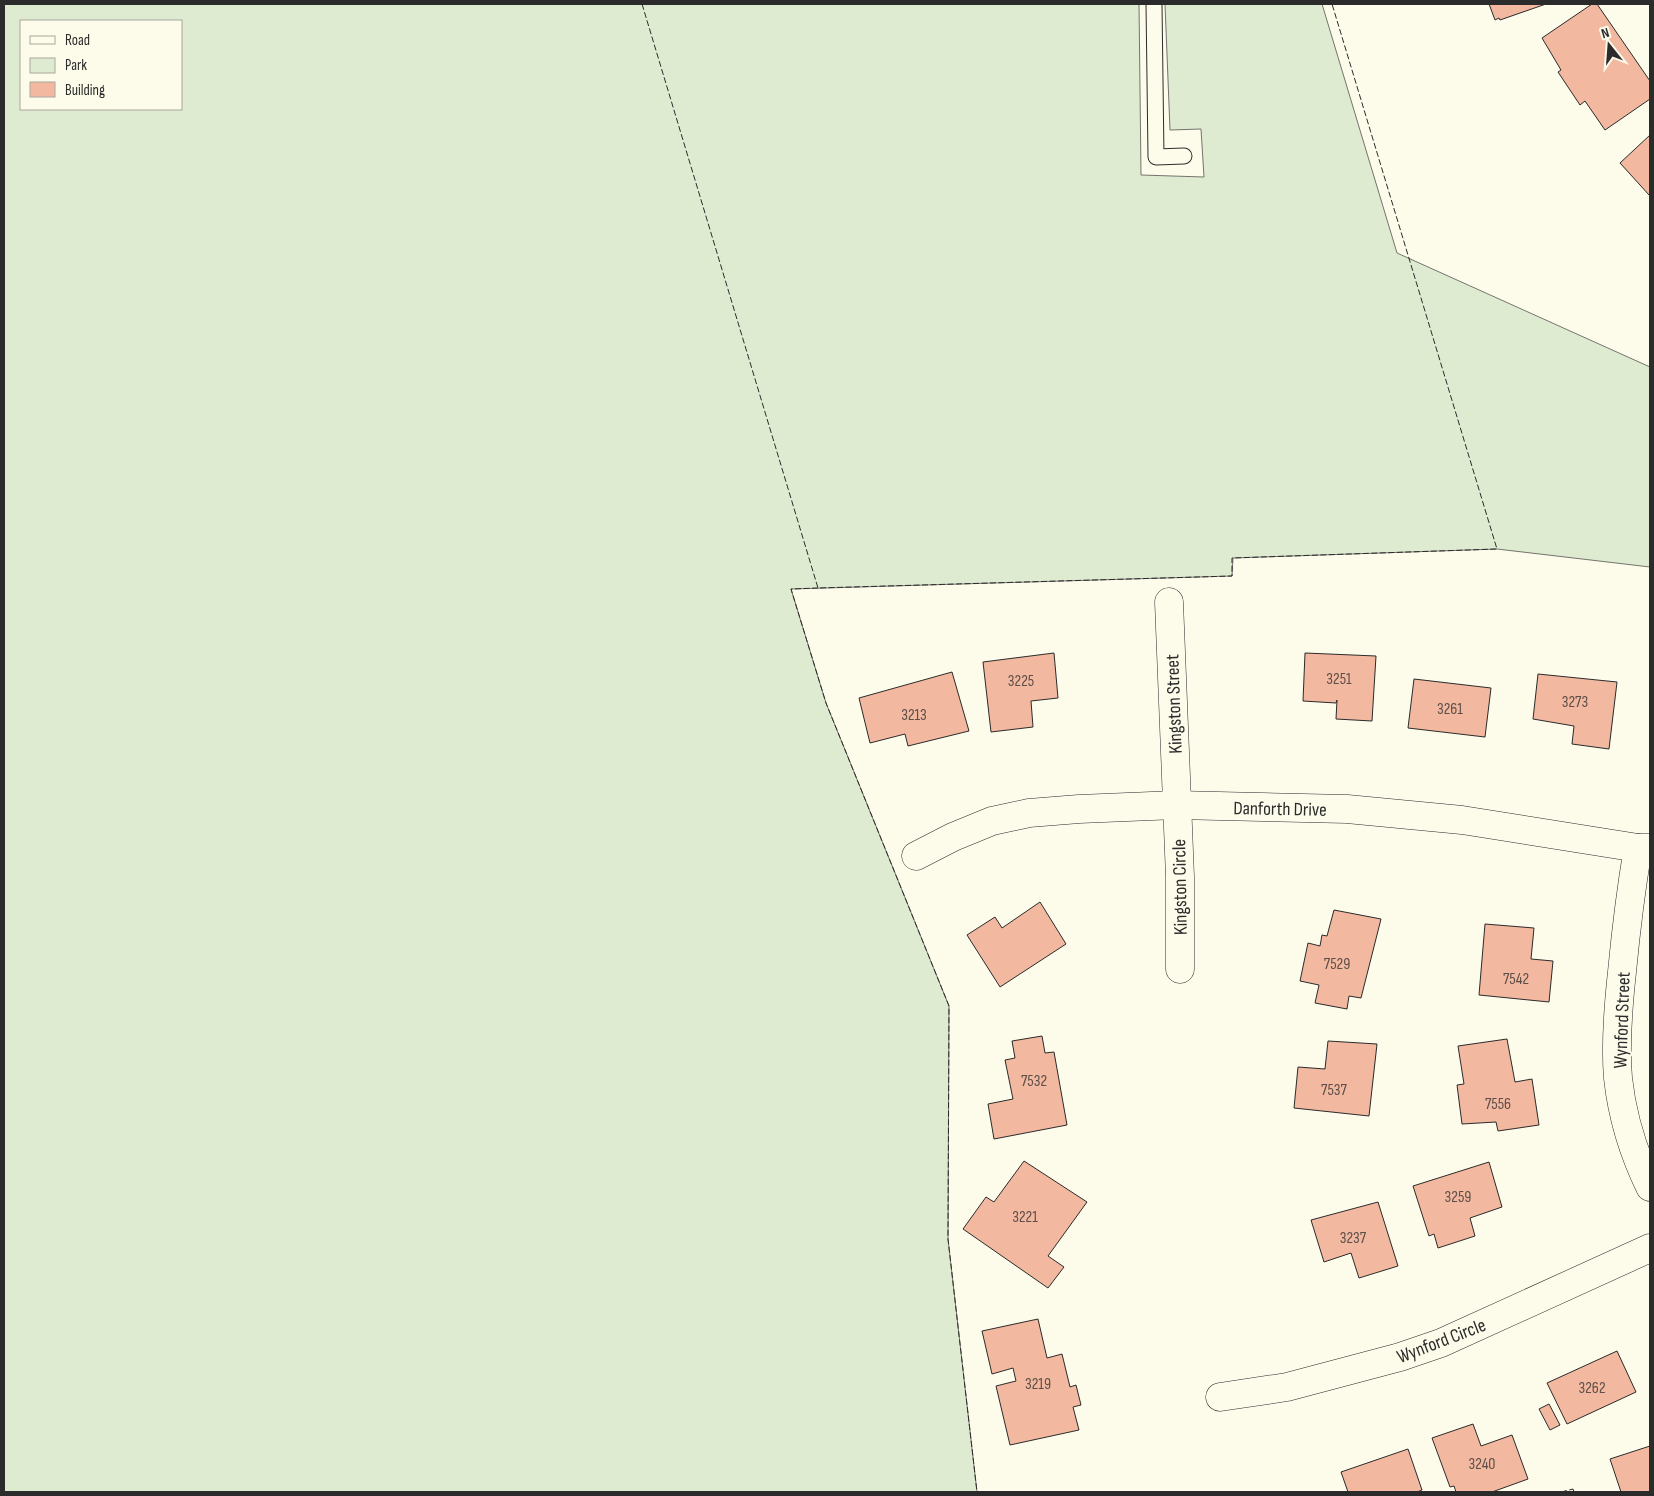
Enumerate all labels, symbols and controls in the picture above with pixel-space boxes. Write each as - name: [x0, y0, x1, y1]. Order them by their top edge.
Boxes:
- legend: [20, 20, 182, 110]
- north arrow: [1584, 20, 1634, 70]
- text: N: [1599, 24, 1611, 42]
- text: Road: [65, 31, 90, 50]
- text: Park: [65, 56, 87, 75]
- text: Building: [65, 81, 105, 100]
- street label: Kingston Street: [1161, 654, 1188, 754]
- house number: 3251: [1326, 670, 1352, 689]
- house number: 3225: [1008, 672, 1034, 691]
- house number: 3273: [1562, 693, 1588, 712]
- house number: 3261: [1437, 700, 1463, 719]
- house number: 3213: [901, 706, 927, 725]
- street label: Danforth Drive: [1233, 797, 1327, 822]
- street label: Kingston Circle: [1168, 839, 1193, 935]
- house number: 7529: [1324, 955, 1350, 974]
- house number: 7542: [1503, 970, 1529, 989]
- street label: Wynford Street: [1609, 971, 1636, 1069]
- house number: 7532: [1021, 1072, 1047, 1091]
- house number: 7537: [1321, 1081, 1348, 1100]
- house number: 7556: [1485, 1095, 1511, 1114]
- house number: 3259: [1445, 1188, 1471, 1207]
- house number: 3221: [1012, 1208, 1038, 1227]
- house number: 3237: [1340, 1229, 1367, 1248]
- street label: Wynford Circle: [1394, 1314, 1489, 1369]
- house number: 3219: [1025, 1375, 1051, 1394]
- house number: 3262: [1578, 1379, 1606, 1398]
- house number: 3240: [1468, 1455, 1496, 1474]

